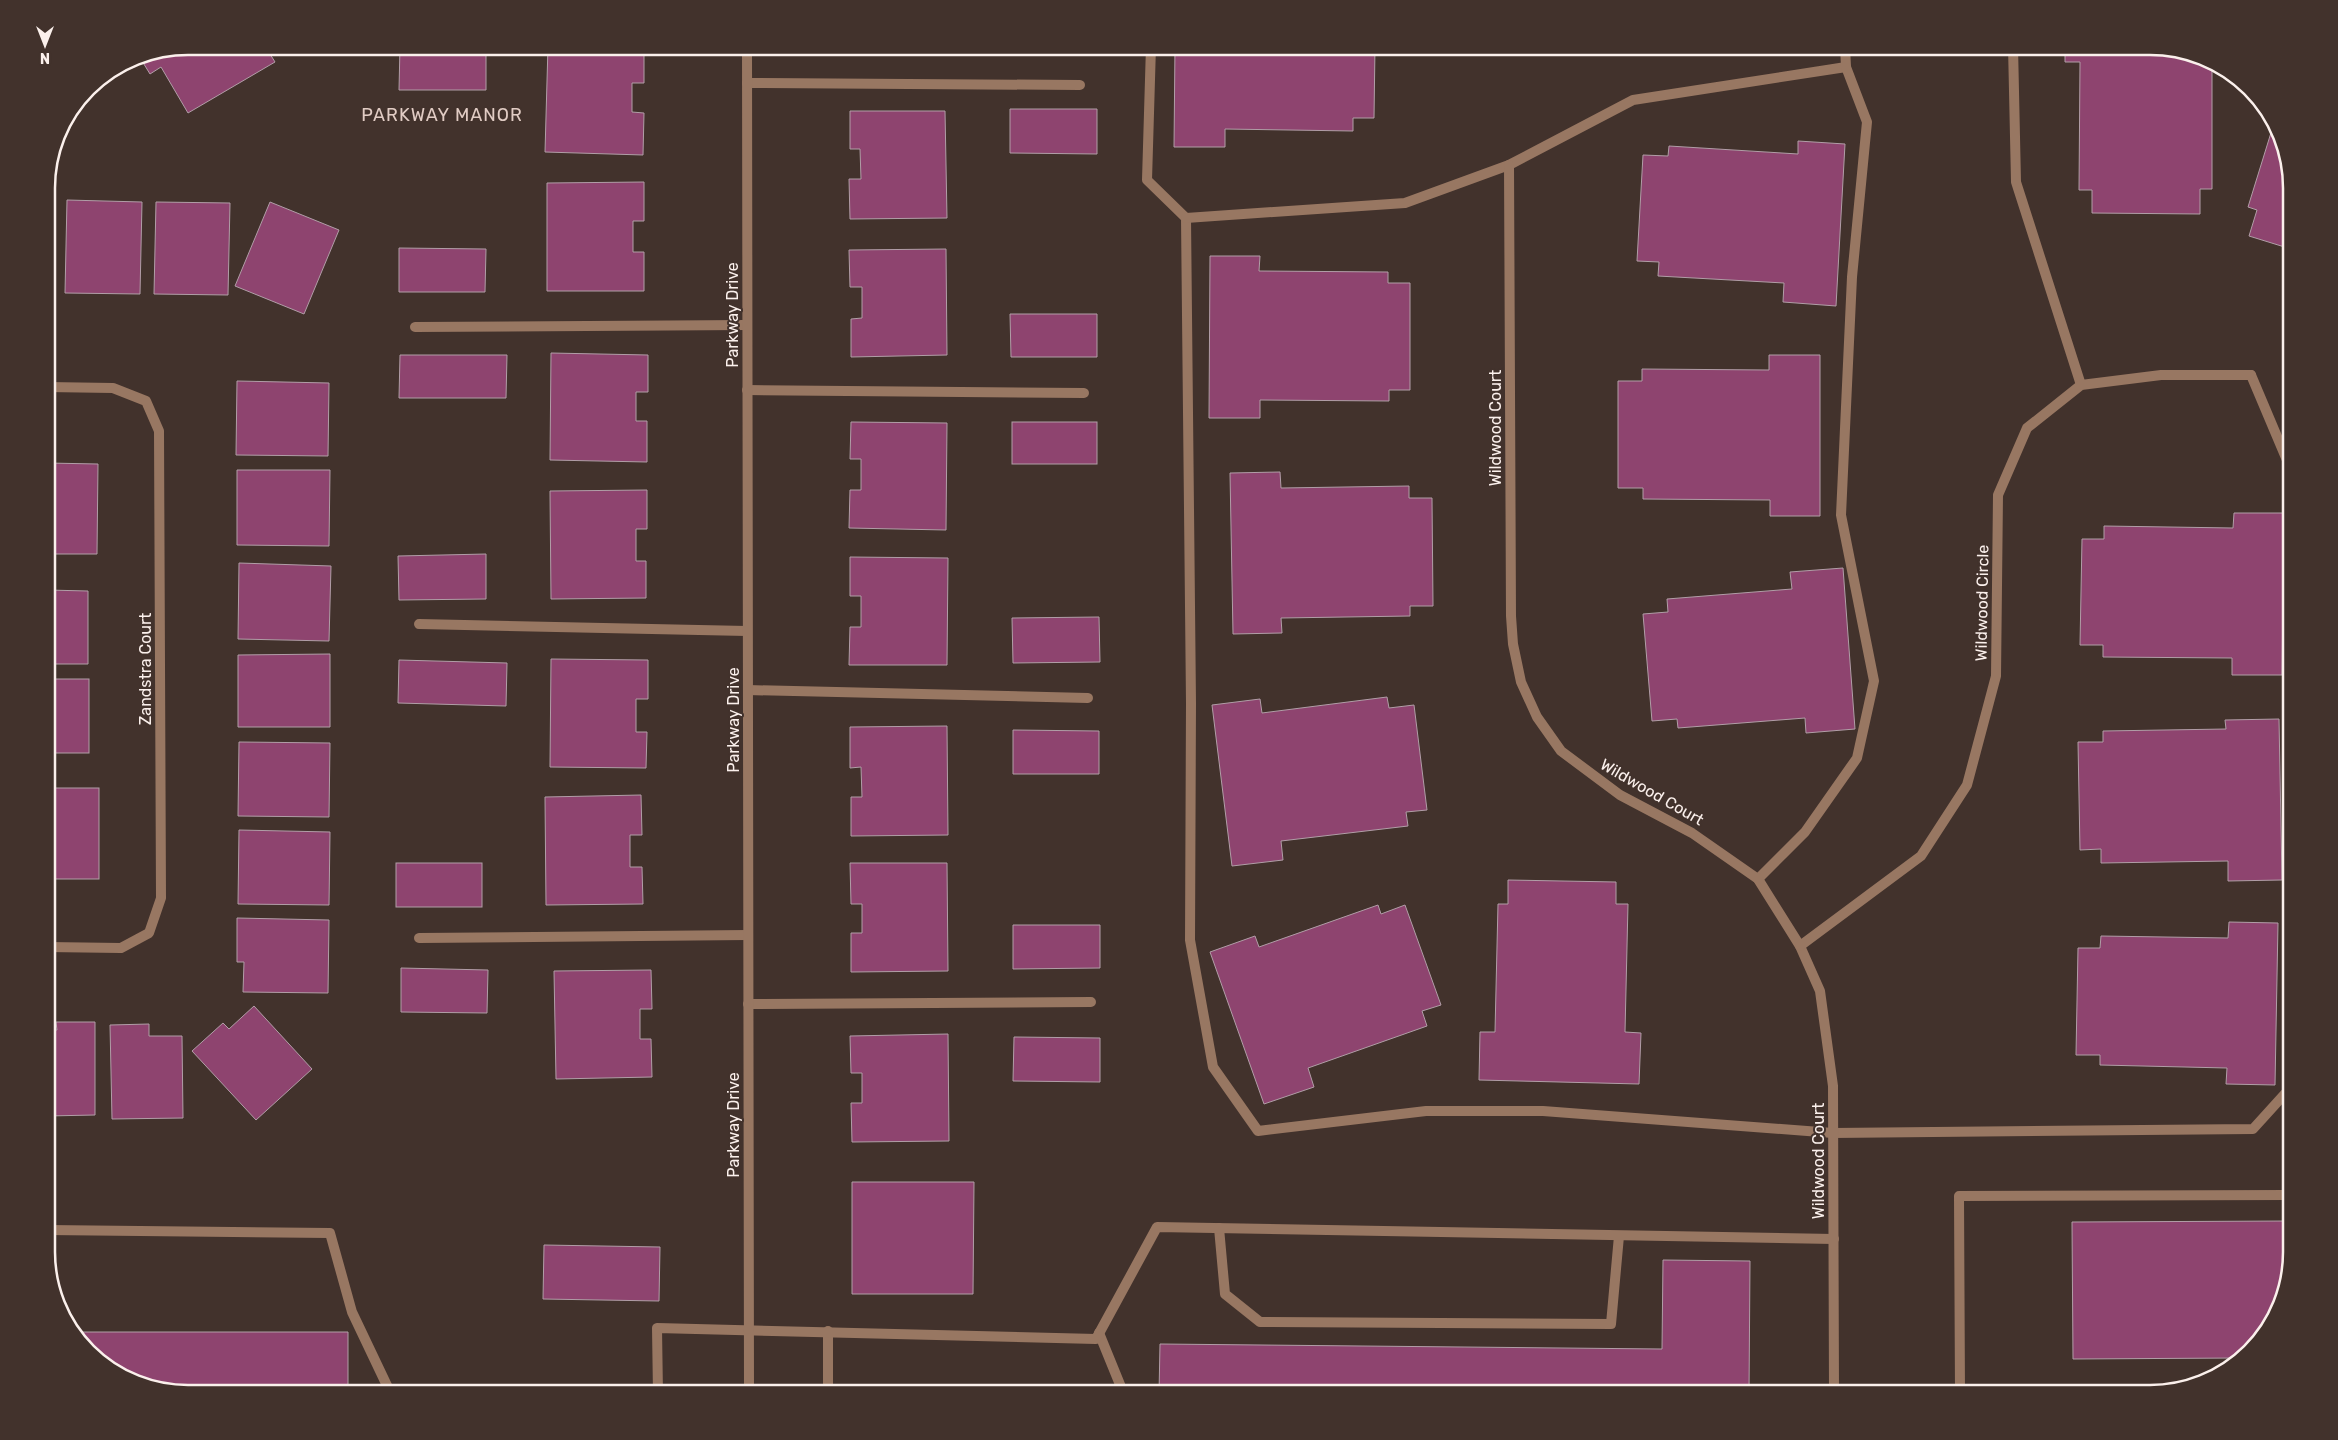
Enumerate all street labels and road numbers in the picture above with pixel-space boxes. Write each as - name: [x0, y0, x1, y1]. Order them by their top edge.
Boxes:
- street label: Parkway Drive: [723, 262, 742, 368]
- street label: Wildwood Court: [1486, 370, 1505, 486]
- street label: Wildwood Circle: [1971, 544, 1993, 661]
- street label: Zandstra Court: [136, 613, 155, 725]
- street label: Parkway Drive: [724, 667, 743, 773]
- street label: Wildwood Court: [1597, 755, 1707, 829]
- street label: Parkway Drive: [724, 1072, 743, 1178]
- street label: Wildwood Court: [1809, 1103, 1828, 1219]

